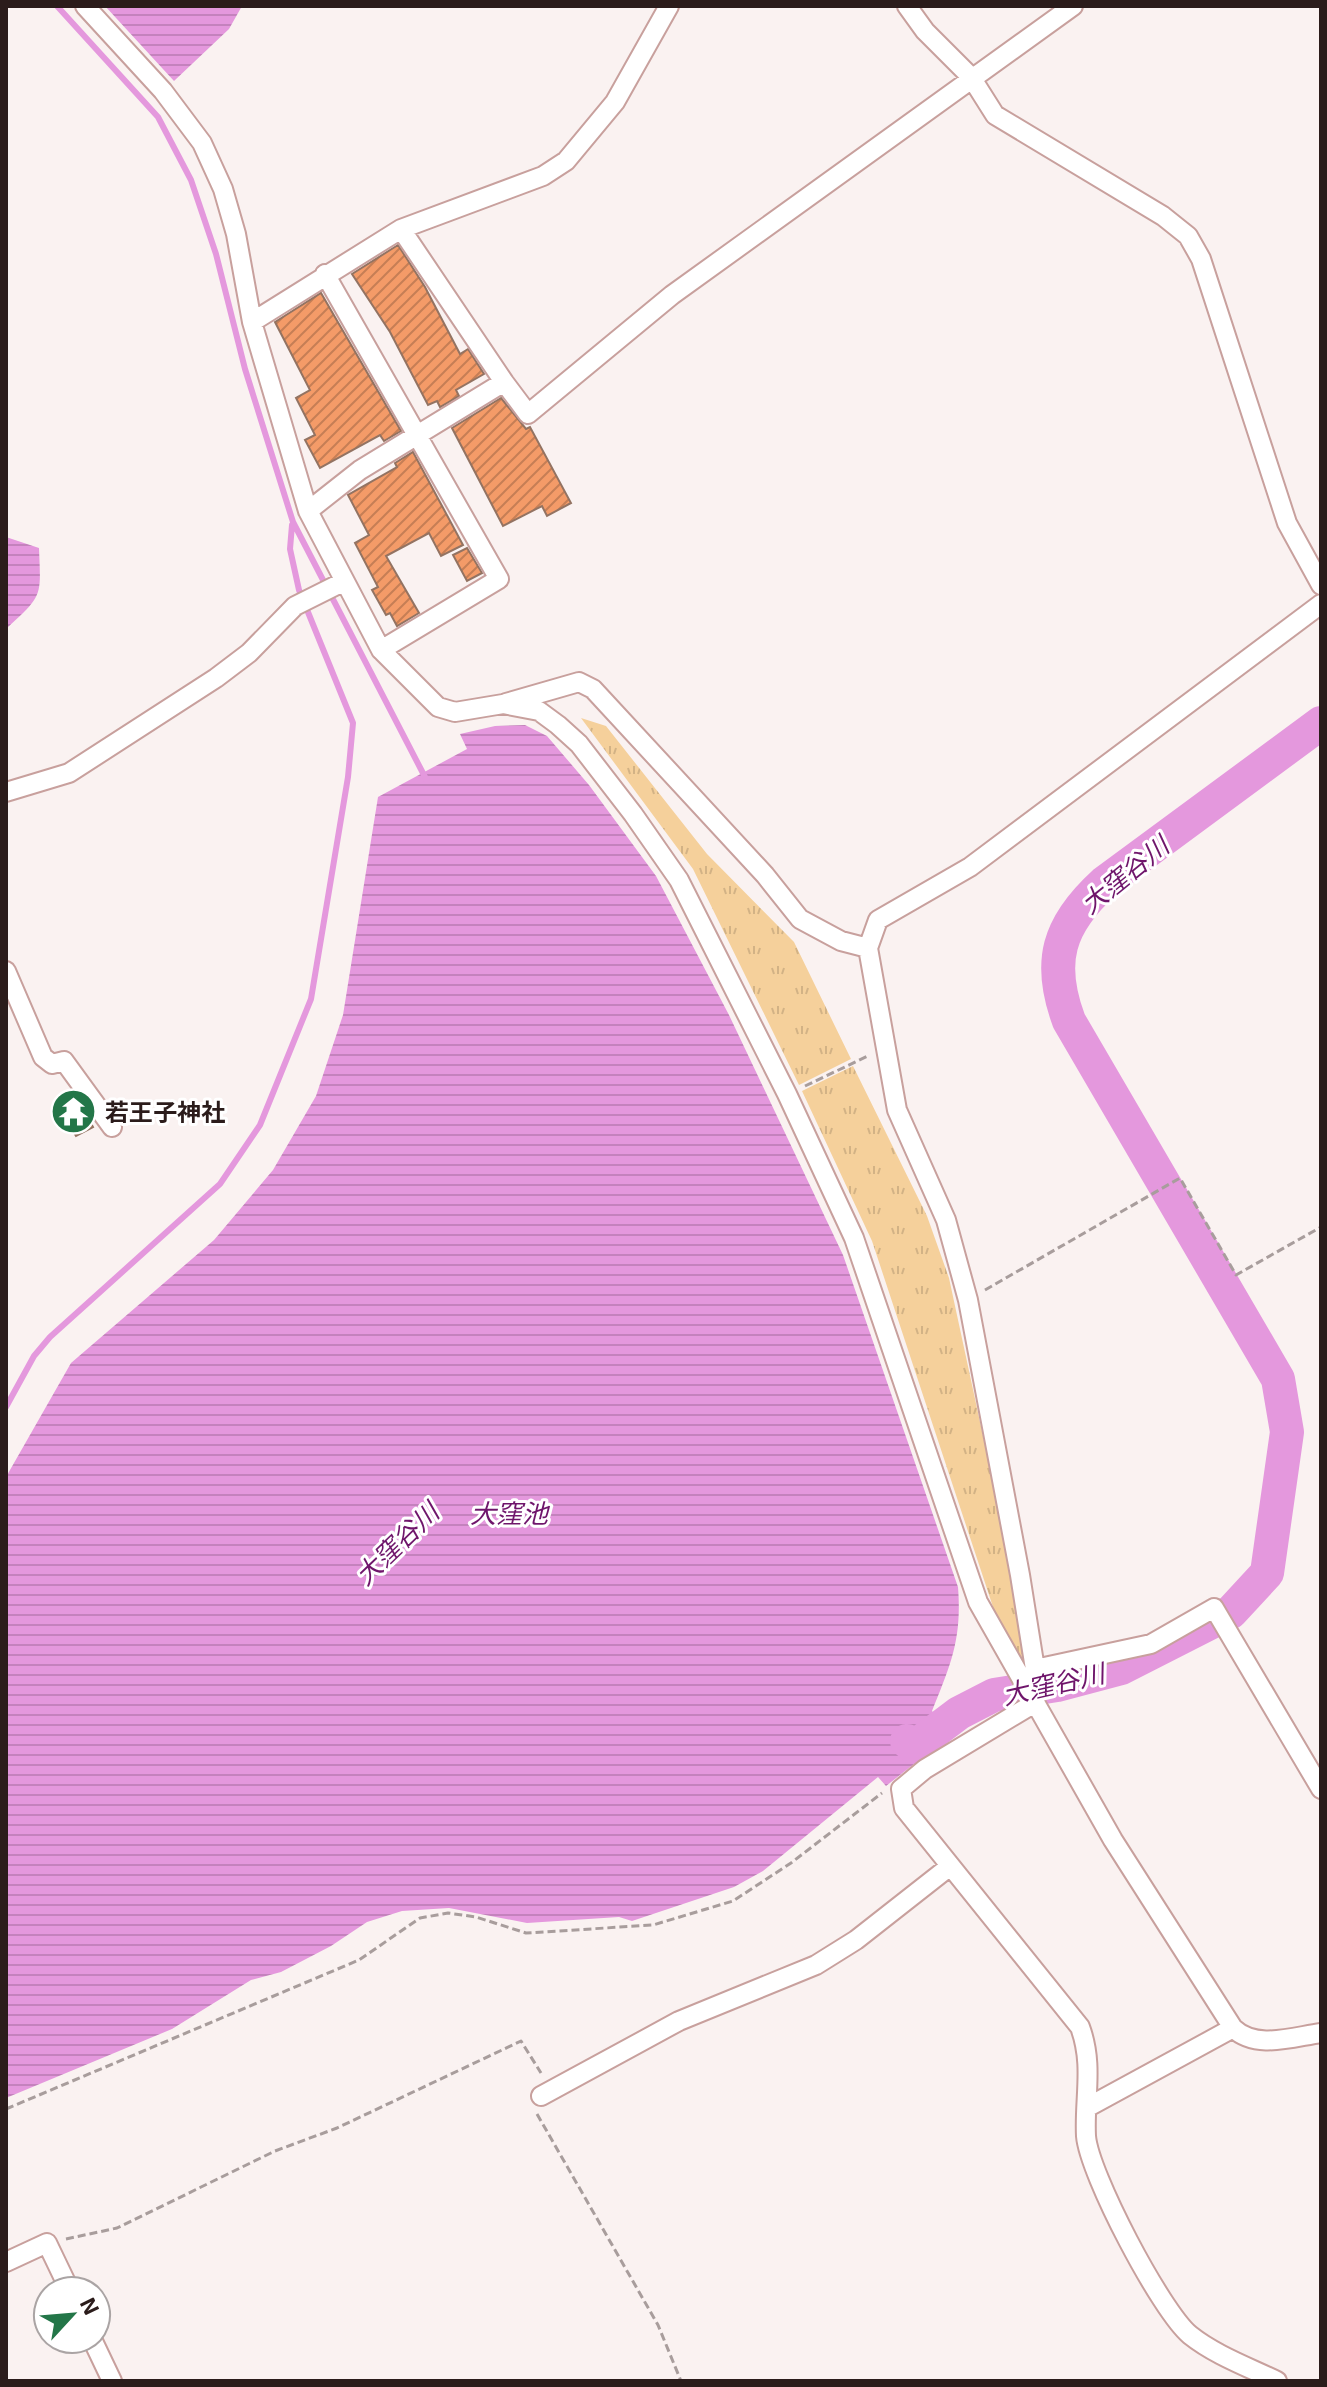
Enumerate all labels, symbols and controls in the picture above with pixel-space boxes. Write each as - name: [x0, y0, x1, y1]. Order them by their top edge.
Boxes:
- water label: 大窪谷川: [1074, 827, 1176, 919]
- temple icon: 若王子神社: [50, 1087, 98, 1135]
- place label: 若王子神社: [105, 1097, 225, 1126]
- water label: 大窪谷川: [348, 1494, 446, 1590]
- water label: 大窪池: [470, 1497, 551, 1528]
- water label: 大窪谷川: [999, 1656, 1110, 1710]
- north arrow: [32, 2275, 112, 2355]
- text: N: [76, 2293, 106, 2319]

